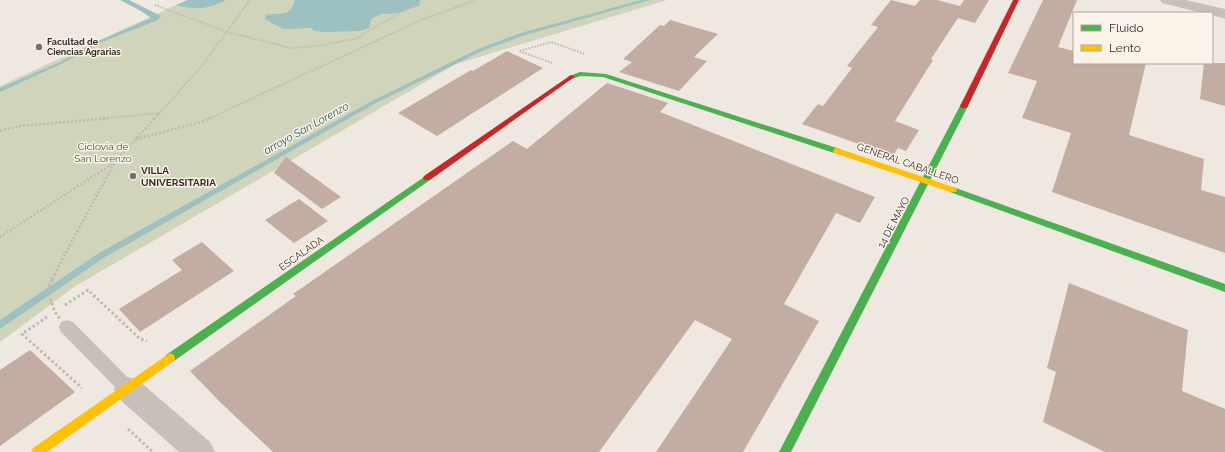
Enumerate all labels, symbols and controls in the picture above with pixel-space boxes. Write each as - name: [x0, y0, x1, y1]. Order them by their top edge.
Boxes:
- legend: [1073, 12, 1213, 64]
- text: Fluido: [1109, 21, 1144, 35]
- place label: Facultad de Ciencias Agrarias: [47, 37, 121, 57]
- text: Lento: [1109, 41, 1141, 55]
- marker: Facultad de Ciencias Agrarias: [34, 42, 44, 52]
- water label: arroyo San Lorenzo: [261, 100, 351, 157]
- park label: Ciclovia de San Lorenzo: [74, 141, 132, 164]
- street label: GENERAL CABALLERO: [855, 141, 961, 186]
- place label: VILLA UNIVERSITARIA: [141, 165, 216, 188]
- marker: VILLA UNIVERSITARIA: [128, 171, 138, 181]
- street label: 14 DE MAYO: [875, 194, 912, 250]
- street label: ESCALADA: [277, 234, 326, 273]

